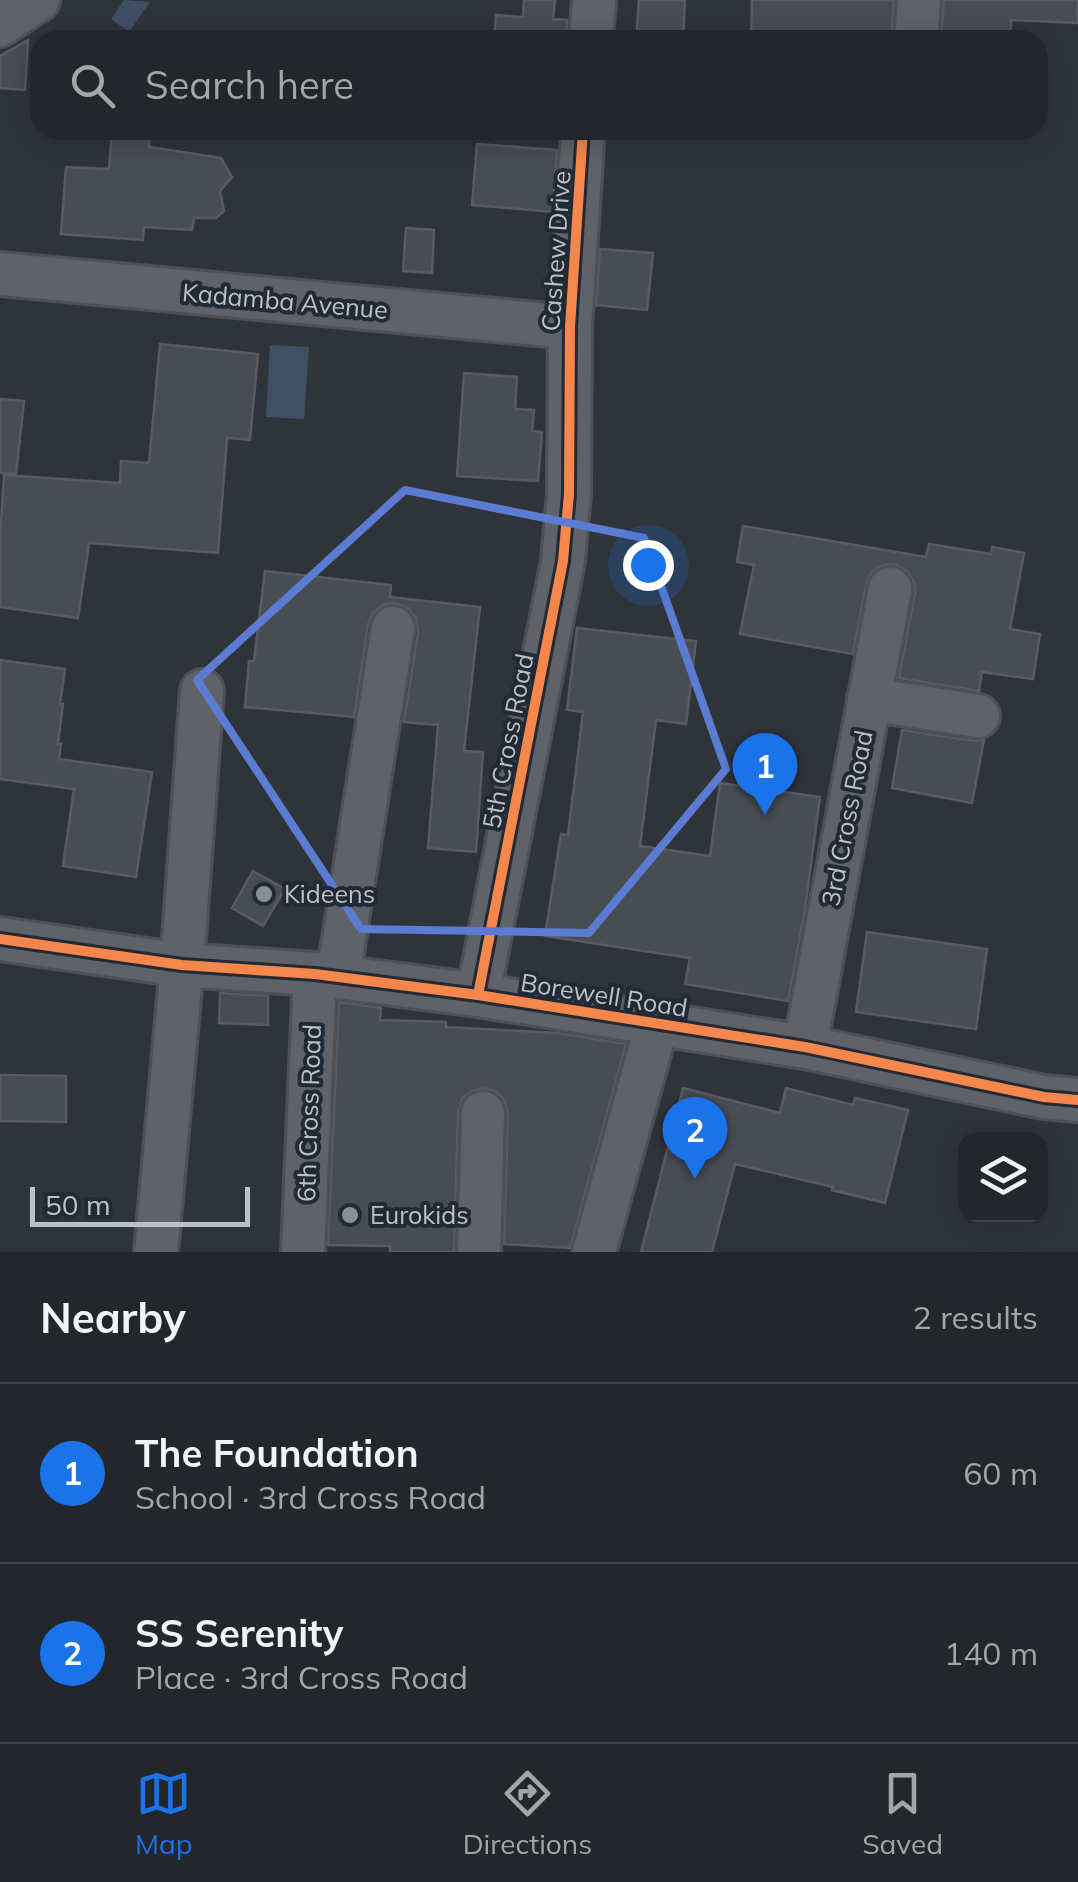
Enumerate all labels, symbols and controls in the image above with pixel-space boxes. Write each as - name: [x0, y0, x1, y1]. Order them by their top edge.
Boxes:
- search box: [30, 30, 1048, 140]
- icon: search: [65, 58, 120, 113]
- text: Search here: [145, 61, 354, 109]
- street label: Cashew Drive: [534, 170, 577, 332]
- street label: Kadamba Avenue: [181, 276, 389, 325]
- your location: [623, 540, 674, 591]
- street label: 5th Cross Road: [475, 651, 540, 831]
- street label: 3rd Cross Road: [814, 727, 879, 908]
- pin: 1: [732, 732, 798, 815]
- place label: Kideens: [284, 878, 375, 909]
- marker: Kideens: [253, 883, 275, 905]
- street label: Borewell Road: [518, 966, 690, 1023]
- street label: 6th Cross Road: [290, 1024, 327, 1202]
- pin: 2: [662, 1096, 728, 1179]
- map controls: [958, 1132, 1048, 1222]
- button: layers: [958, 1132, 1048, 1222]
- scale bar: [30, 1182, 250, 1226]
- text: 50 m: [45, 1187, 111, 1222]
- place label: Eurokids: [370, 1199, 469, 1230]
- marker: Eurokids: [339, 1204, 361, 1226]
- text: Nearby: [40, 1291, 186, 1344]
- text: 2 results: [913, 1297, 1038, 1337]
- text: The Foundation: [135, 1429, 419, 1477]
- text: 1: [63, 1453, 82, 1493]
- text: 60 m: [963, 1453, 1038, 1493]
- text: School · 3rd Cross Road: [135, 1477, 486, 1517]
- text: SS Serenity: [135, 1609, 343, 1657]
- text: 2: [63, 1633, 82, 1673]
- text: 140 m: [944, 1633, 1038, 1673]
- text: Place · 3rd Cross Road: [135, 1657, 468, 1697]
- tab: Map: [135, 1766, 193, 1861]
- tab: Directions: [463, 1766, 592, 1861]
- tab: Saved: [862, 1766, 943, 1861]

